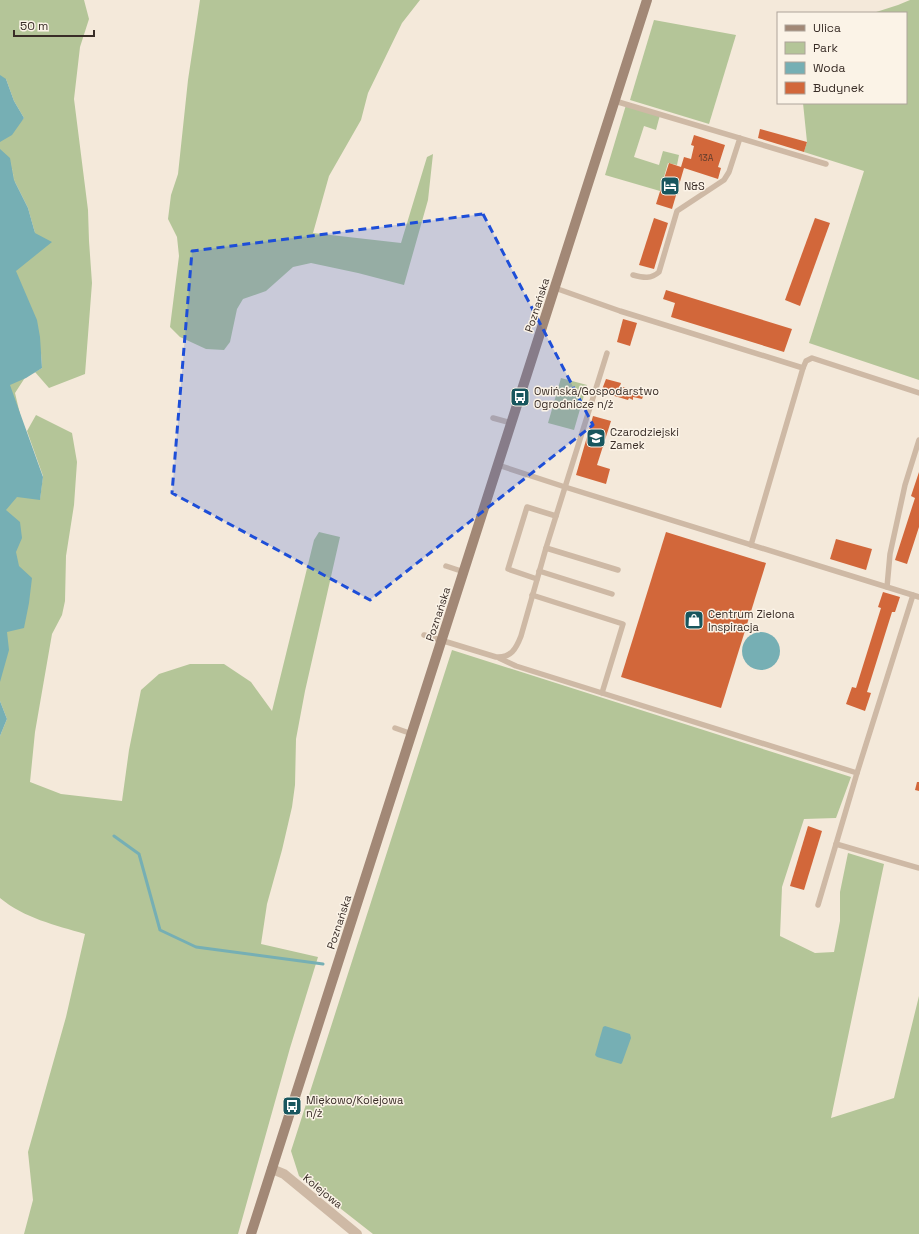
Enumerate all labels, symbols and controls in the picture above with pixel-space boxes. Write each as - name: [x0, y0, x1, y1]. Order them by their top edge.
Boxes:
- scale bar: [14, 12, 94, 38]
- legend: [777, 12, 907, 104]
- text: 50 m: [20, 18, 48, 34]
- text: Ulica: [813, 20, 841, 36]
- text: Park: [813, 40, 838, 56]
- text: Woda: [813, 60, 845, 76]
- text: Budynek: [813, 80, 865, 96]
- house number: 13A: [699, 152, 714, 164]
- hotel icon: N&S: [659, 175, 681, 197]
- place label: N&S: [684, 179, 705, 193]
- street label: Poznańska: [522, 275, 553, 334]
- place label: Owińska/Gospodarstwo Ogrodnicze n/ż: [534, 384, 659, 411]
- bus stop icon: Owińska/Gospodarstwo Ogrodnicze n/ż: [509, 386, 531, 408]
- place label: Czarodziejski Zamek: [610, 425, 679, 452]
- school or university icon: Czarodziejski Zamek: [585, 427, 607, 449]
- street label: Poznańska: [423, 584, 454, 643]
- place label: Centrum Zielona Inspiracja: [708, 607, 795, 634]
- shop icon: Centrum Zielona Inspiracja: [683, 609, 705, 631]
- street label: Poznańska: [324, 892, 355, 951]
- place label: Miękowo/Kolejowa n/ż: [306, 1093, 404, 1120]
- bus stop icon: Miękowo/Kolejowa n/ż: [281, 1095, 303, 1117]
- street label: Kolejowa: [300, 1171, 346, 1212]

